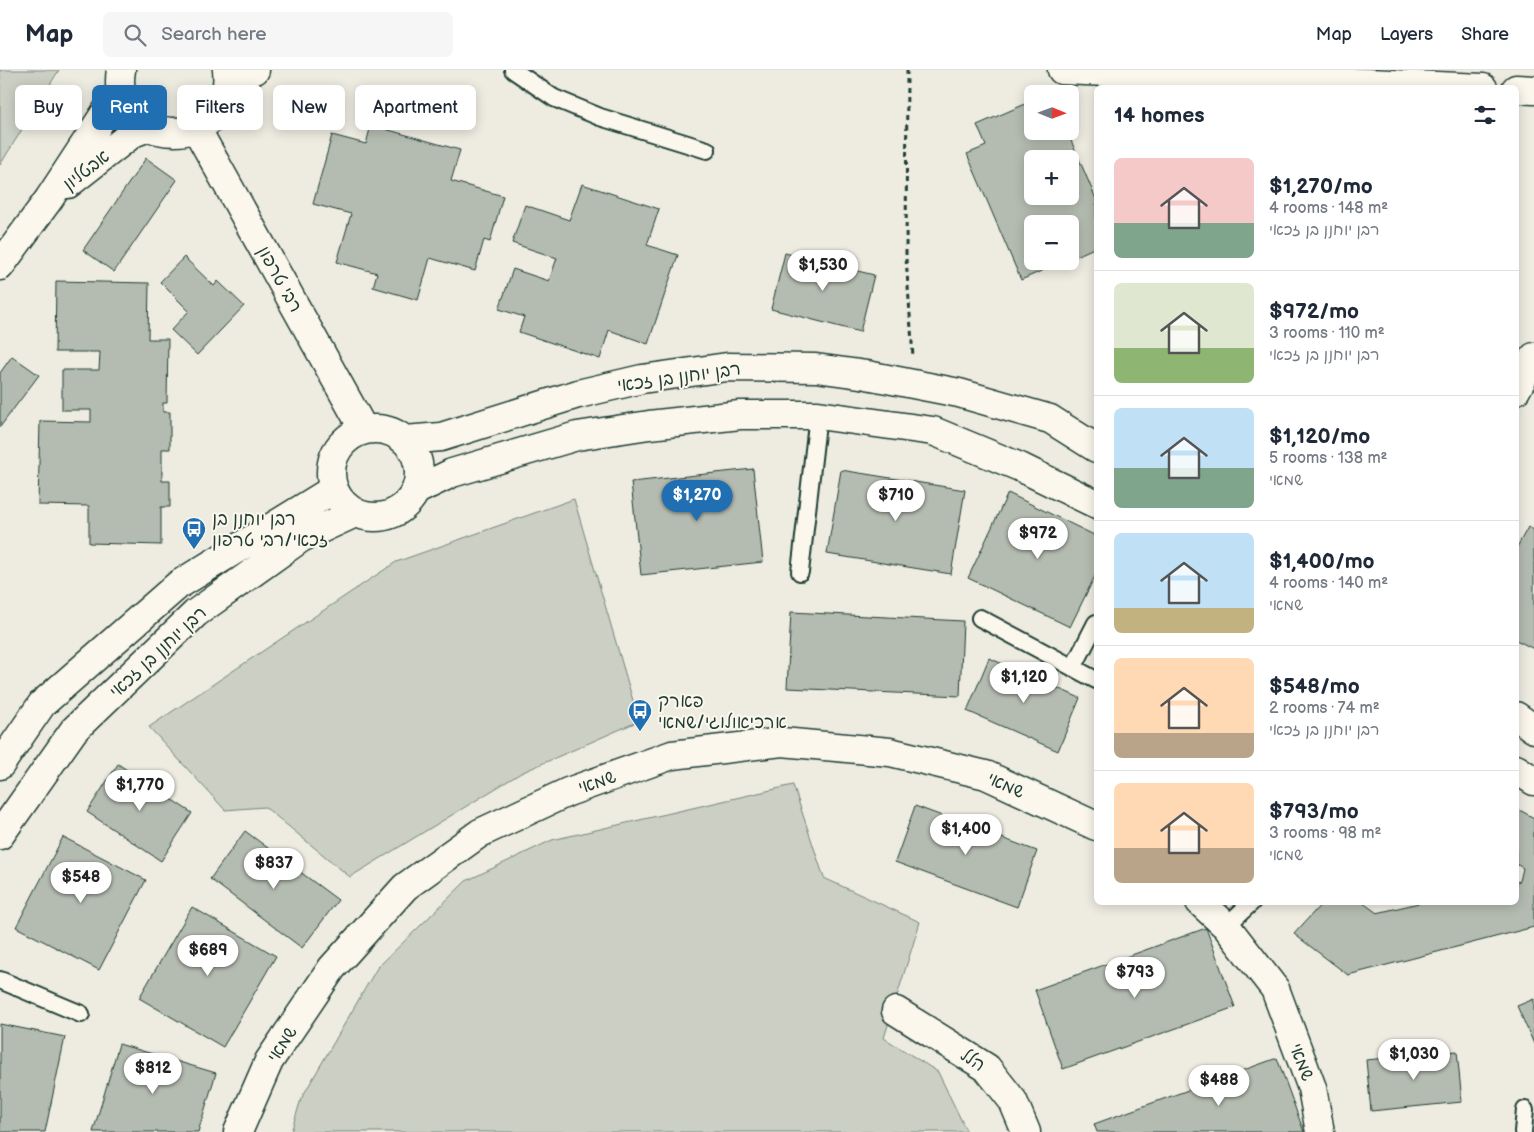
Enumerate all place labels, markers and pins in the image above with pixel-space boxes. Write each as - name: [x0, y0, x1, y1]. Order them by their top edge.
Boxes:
- pin: $1,530: [782, 250, 864, 292]
- pin: $1,270: [656, 480, 738, 522]
- pin: $710: [866, 480, 926, 522]
- place label: רבן יוחנן בן זכאי/רבי טרפון: [212, 509, 328, 551]
- bus stop icon: רבן יוחנן בן זכאי/רבי טרפון: [181, 516, 207, 550]
- pin: $972: [1008, 518, 1068, 560]
- pin: $1,120: [983, 662, 1065, 704]
- place label: פארק ארכיאולוגי/שמאי: [658, 691, 787, 733]
- bus stop icon: פארק ארכיאולוגי/שמאי: [627, 698, 653, 732]
- pin: $1,770: [99, 770, 181, 812]
- pin: $1,400: [925, 814, 1007, 856]
- pin: $837: [244, 848, 304, 890]
- pin: $548: [51, 862, 111, 904]
- pin: $689: [178, 934, 238, 977]
- pin: $793: [1105, 956, 1165, 999]
- pin: $1,030: [1373, 1038, 1455, 1081]
- pin: $812: [123, 1052, 183, 1095]
- pin: $488: [1189, 1064, 1249, 1107]

